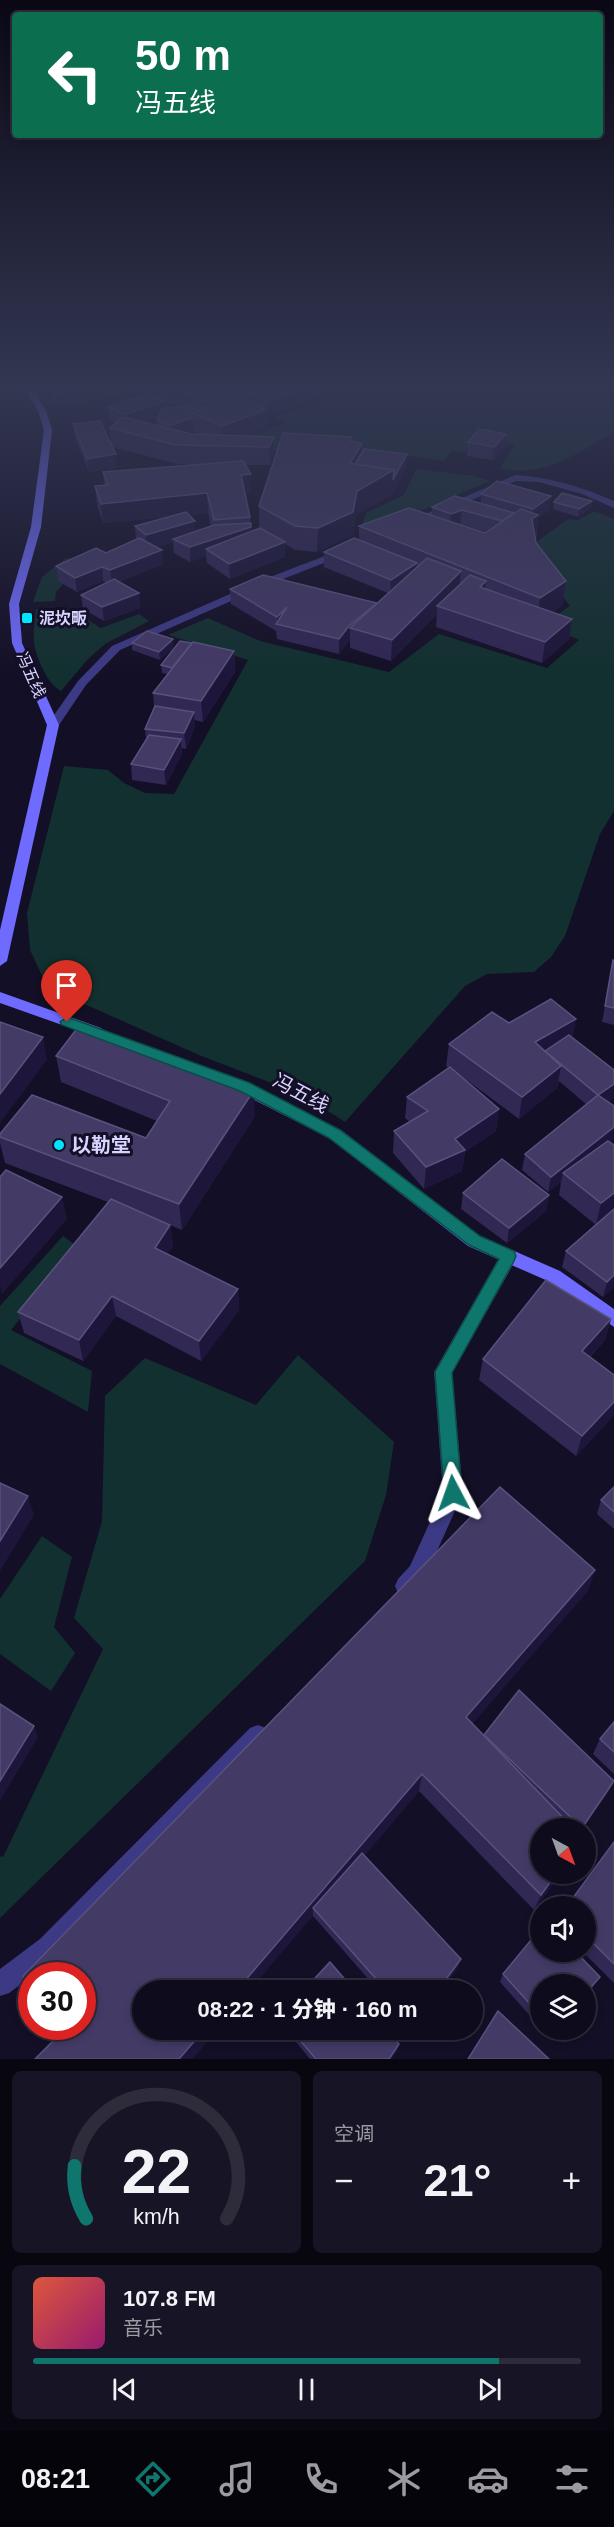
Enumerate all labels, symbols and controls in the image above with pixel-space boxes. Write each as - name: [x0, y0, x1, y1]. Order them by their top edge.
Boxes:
- text: 50 m: [135, 32, 231, 79]
- icon: left: [36, 36, 114, 114]
- text: 冯五线: [135, 88, 216, 118]
- place label: 泥坎畈: [39, 609, 87, 627]
- marker: 泥坎畈: [20, 611, 34, 625]
- street label: 冯五线: [13, 650, 49, 700]
- pin: [41, 960, 92, 1022]
- icon: arrive: [50, 969, 83, 1002]
- street label: 冯五线: [269, 1069, 333, 1117]
- place label: 以勒堂: [71, 1134, 131, 1156]
- marker: 以勒堂: [52, 1138, 66, 1152]
- position arrow: [421, 1461, 485, 1525]
- north arrow: [530, 1818, 596, 1884]
- map controls: [530, 1818, 596, 2040]
- button: sound: [530, 1896, 596, 1962]
- speed limit sign: 30: [18, 1962, 96, 2040]
- button: layers: [530, 1974, 596, 2040]
- text: 08:22 · 1 分钟 · 160 m: [197, 1997, 418, 2022]
- text: 空调: [334, 2123, 374, 2145]
- text: 22: [122, 2137, 191, 2206]
- text: 21°: [423, 2155, 492, 2206]
- text: −: [334, 2162, 353, 2199]
- text: +: [562, 2162, 581, 2199]
- text: km/h: [133, 2205, 180, 2229]
- text: 107.8 FM: [123, 2286, 216, 2311]
- text: 音乐: [123, 2317, 163, 2339]
- icon: previous: [108, 2373, 141, 2406]
- icon: pause: [290, 2373, 323, 2406]
- icon: next: [473, 2373, 506, 2406]
- icon: directions: [132, 2458, 174, 2500]
- icon: music: [216, 2458, 258, 2500]
- icon: phone: [300, 2458, 342, 2500]
- icon: climate: [383, 2458, 425, 2500]
- icon: car: [467, 2458, 509, 2500]
- icon: filters: [551, 2458, 593, 2500]
- text: 08:21: [21, 2464, 90, 2494]

